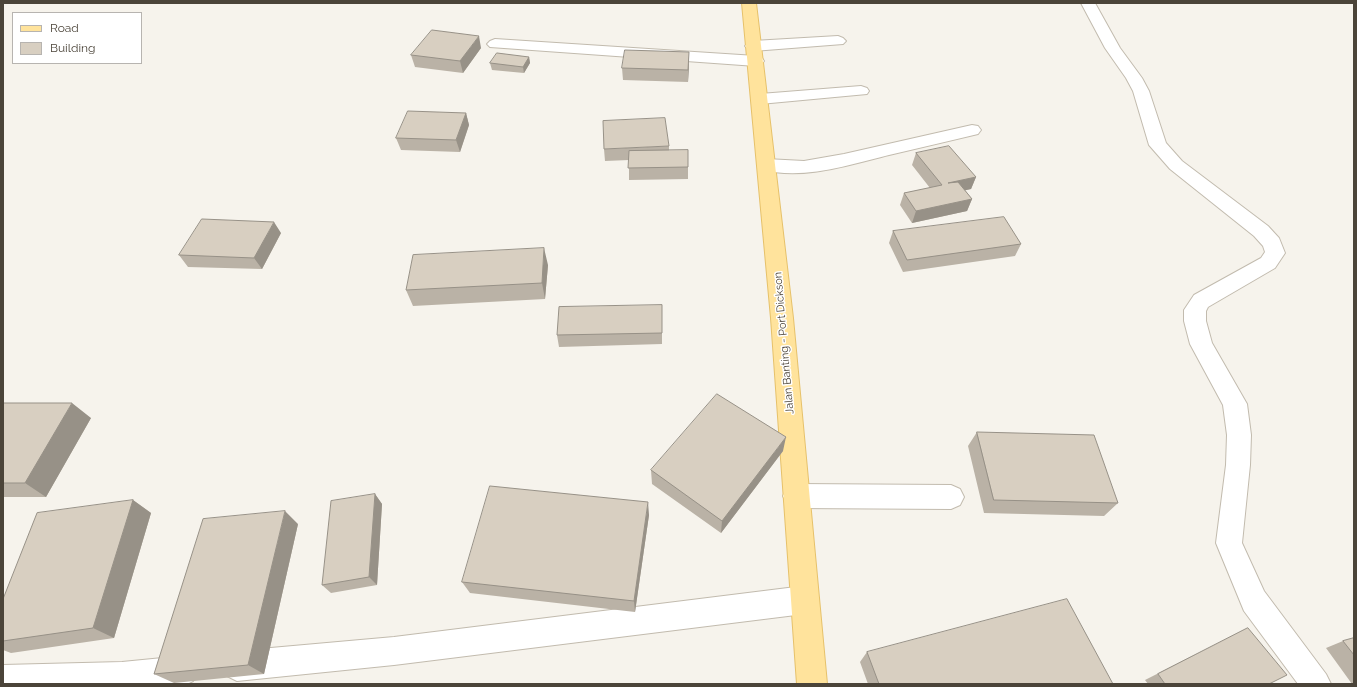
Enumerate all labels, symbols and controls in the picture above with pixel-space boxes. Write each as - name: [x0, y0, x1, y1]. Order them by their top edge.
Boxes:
- legend: [12, 12, 142, 64]
- text: Road: [50, 21, 79, 35]
- text: Building: [50, 41, 96, 55]
- street label: Jalan Banting - Port Dickson: [771, 271, 797, 415]

